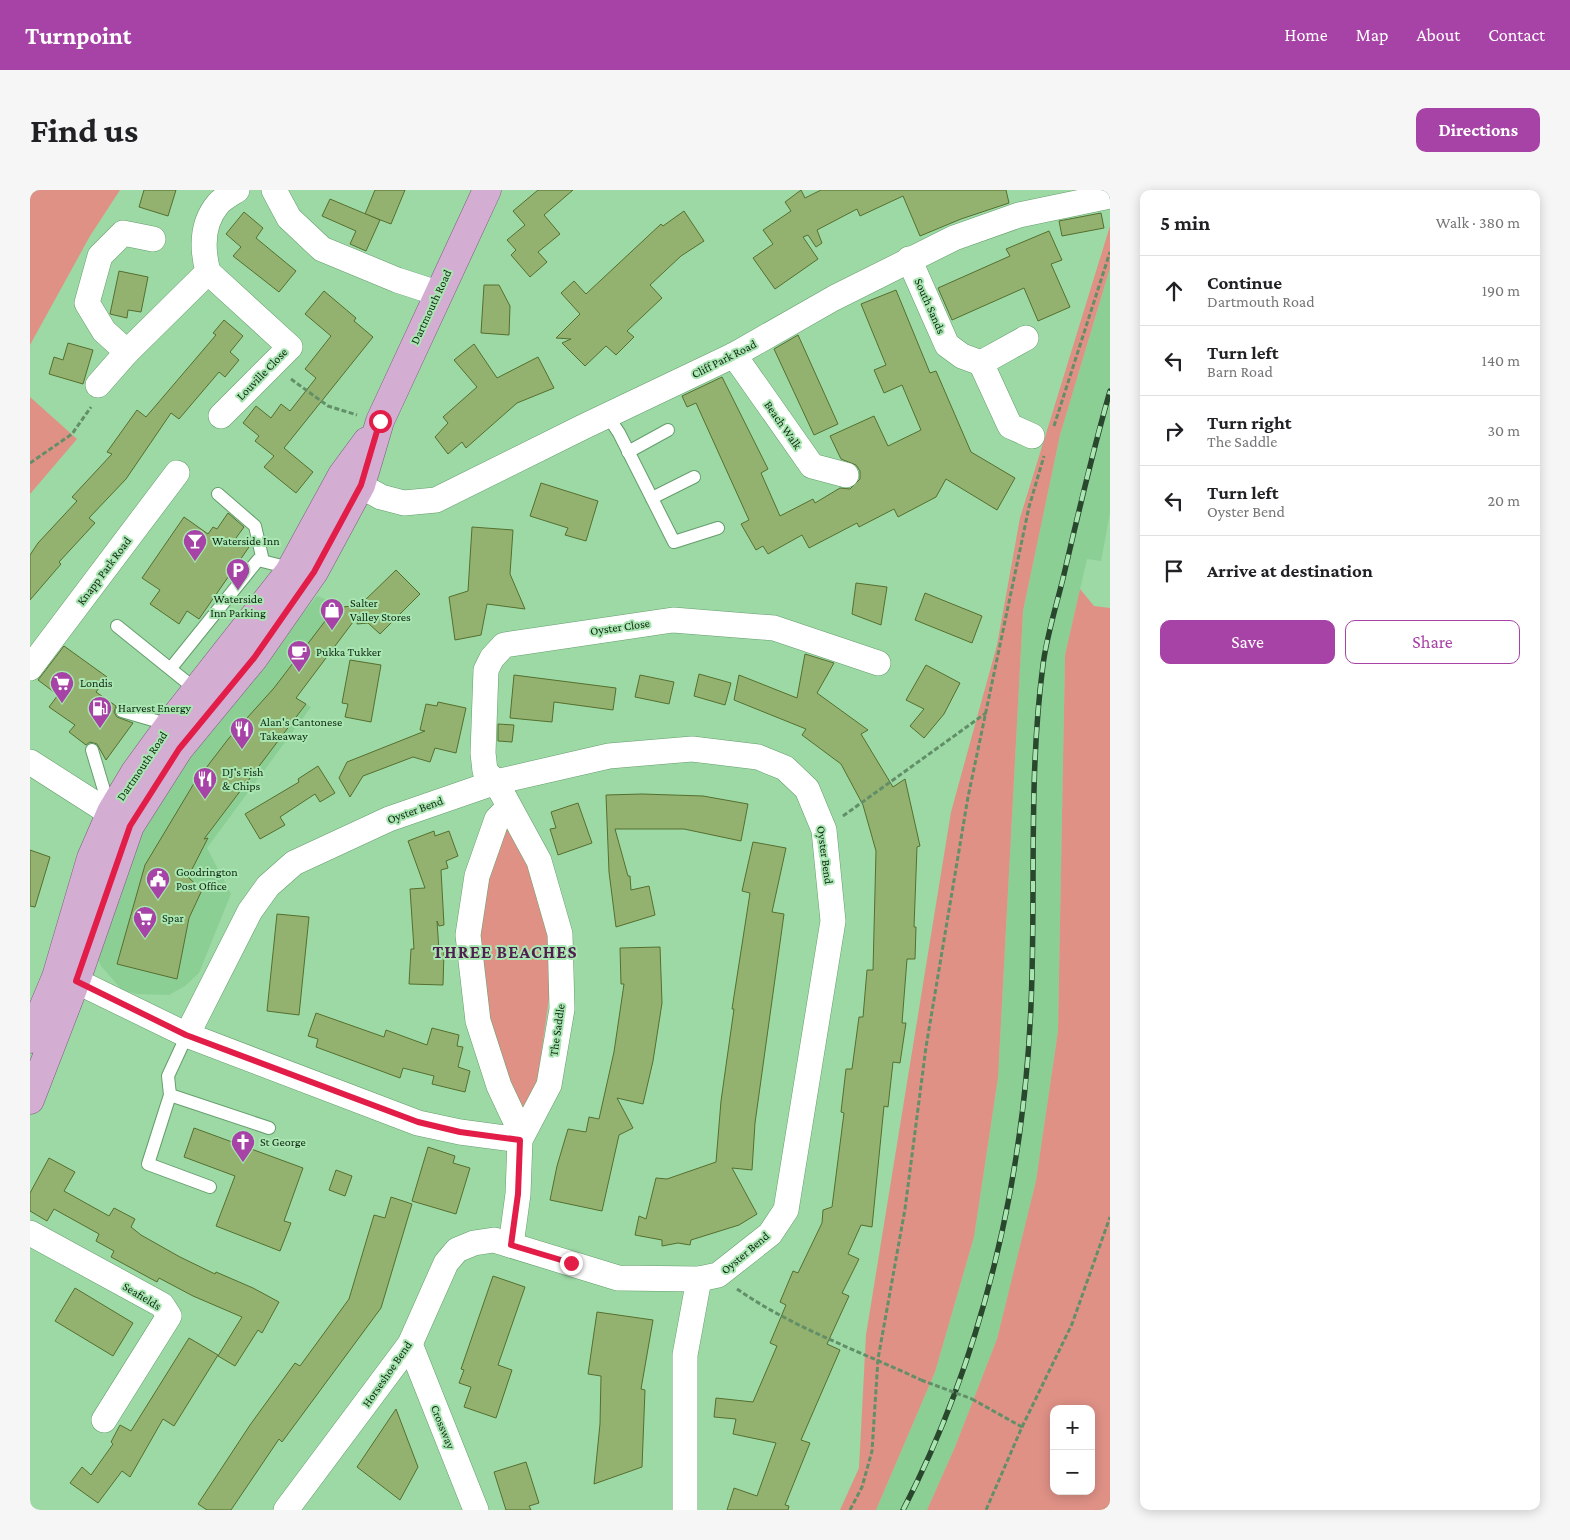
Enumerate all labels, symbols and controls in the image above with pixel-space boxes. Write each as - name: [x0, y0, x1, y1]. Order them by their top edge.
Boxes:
- text: Turnpoint: [25, 22, 131, 49]
- text: Home: [1285, 25, 1328, 45]
- text: Map: [1356, 25, 1388, 45]
- text: About: [1416, 25, 1460, 45]
- text: Contact: [1488, 25, 1545, 45]
- button: Directions: [1416, 108, 1540, 152]
- text: Find us: [30, 111, 138, 150]
- text: 5 min: [1160, 211, 1210, 235]
- text: Walk · 380 m: [1436, 214, 1520, 231]
- street label: Dartmouth Road: [408, 267, 455, 347]
- text: Continue: [1207, 272, 1282, 293]
- street label: South Sands: [912, 276, 949, 336]
- icon: ahead: [1160, 277, 1188, 305]
- text: 190 m: [1482, 282, 1520, 299]
- text: Dartmouth Road: [1207, 293, 1315, 310]
- street label: Cliff Park Road: [689, 336, 759, 381]
- text: Turn left: [1207, 342, 1279, 363]
- street label: Louville Close: [234, 345, 290, 403]
- icon: left: [1160, 347, 1188, 375]
- text: 140 m: [1482, 352, 1520, 369]
- text: Barn Road: [1207, 363, 1273, 380]
- street label: Beach Walk: [761, 398, 805, 452]
- route start: [369, 410, 392, 433]
- text: Turn right: [1207, 412, 1292, 433]
- icon: right: [1160, 417, 1188, 445]
- text: 30 m: [1488, 422, 1520, 439]
- text: The Saddle: [1207, 433, 1277, 450]
- text: Turn left: [1207, 482, 1279, 503]
- icon: left: [1160, 487, 1188, 515]
- text: 20 m: [1487, 492, 1520, 509]
- text: Oyster Bend: [1207, 503, 1285, 520]
- bar icon: Waterside Inn: [182, 528, 208, 562]
- street label: Knapp Park Road: [74, 534, 135, 608]
- place label: Waterside Inn: [212, 534, 280, 548]
- parking icon: Waterside Inn Parking: [225, 557, 251, 591]
- icon: arrive: [1160, 557, 1188, 585]
- text: Arrive at destination: [1207, 560, 1373, 581]
- place label: Waterside Inn Parking: [210, 592, 266, 620]
- place label: Salter Valley Stores: [350, 596, 411, 624]
- shop icon: Salter Valley Stores: [319, 597, 345, 631]
- street label: Oyster Close: [589, 616, 651, 638]
- button: Save: [1160, 620, 1335, 664]
- button: Share: [1345, 620, 1520, 664]
- cafe icon: Pukka Tukker: [286, 639, 312, 673]
- place label: Pukka Tukker: [316, 645, 382, 659]
- supermarket icon: Londis: [49, 670, 75, 704]
- place label: Londis: [80, 676, 113, 690]
- fuel station icon: Harvest Energy: [87, 695, 113, 729]
- place label: Harvest Energy: [118, 701, 191, 715]
- place label: Alan's Cantonese Takeaway: [260, 715, 342, 743]
- restaurant icon: Alan's Cantonese Takeaway: [229, 716, 255, 750]
- street label: Dartmouth Road: [114, 728, 171, 803]
- place label: DJ's Fish & Chips: [222, 765, 264, 793]
- restaurant icon: DJ's Fish & Chips: [192, 766, 218, 800]
- street label: Oyster Bend: [385, 793, 446, 827]
- street label: Oyster Bend: [814, 825, 836, 886]
- place label: Goodrington Post Office: [176, 865, 238, 893]
- public building icon: Goodrington Post Office: [145, 866, 171, 900]
- supermarket icon: Spar: [132, 905, 158, 939]
- place label: Spar: [162, 911, 184, 925]
- district label: THREE BEACHES: [433, 942, 577, 962]
- street label: The Saddle: [546, 1003, 568, 1057]
- church icon: St George: [230, 1129, 256, 1163]
- place label: St George: [260, 1135, 306, 1149]
- street label: Oyster Bend: [718, 1228, 772, 1277]
- route end: [560, 1252, 583, 1275]
- street label: Seafields: [120, 1279, 164, 1313]
- street label: Horseshoe Bend: [359, 1338, 415, 1410]
- street label: Crossway: [428, 1403, 458, 1451]
- map controls: [1050, 1405, 1095, 1495]
- button: +: [1050, 1405, 1095, 1450]
- button: −: [1050, 1450, 1095, 1495]

